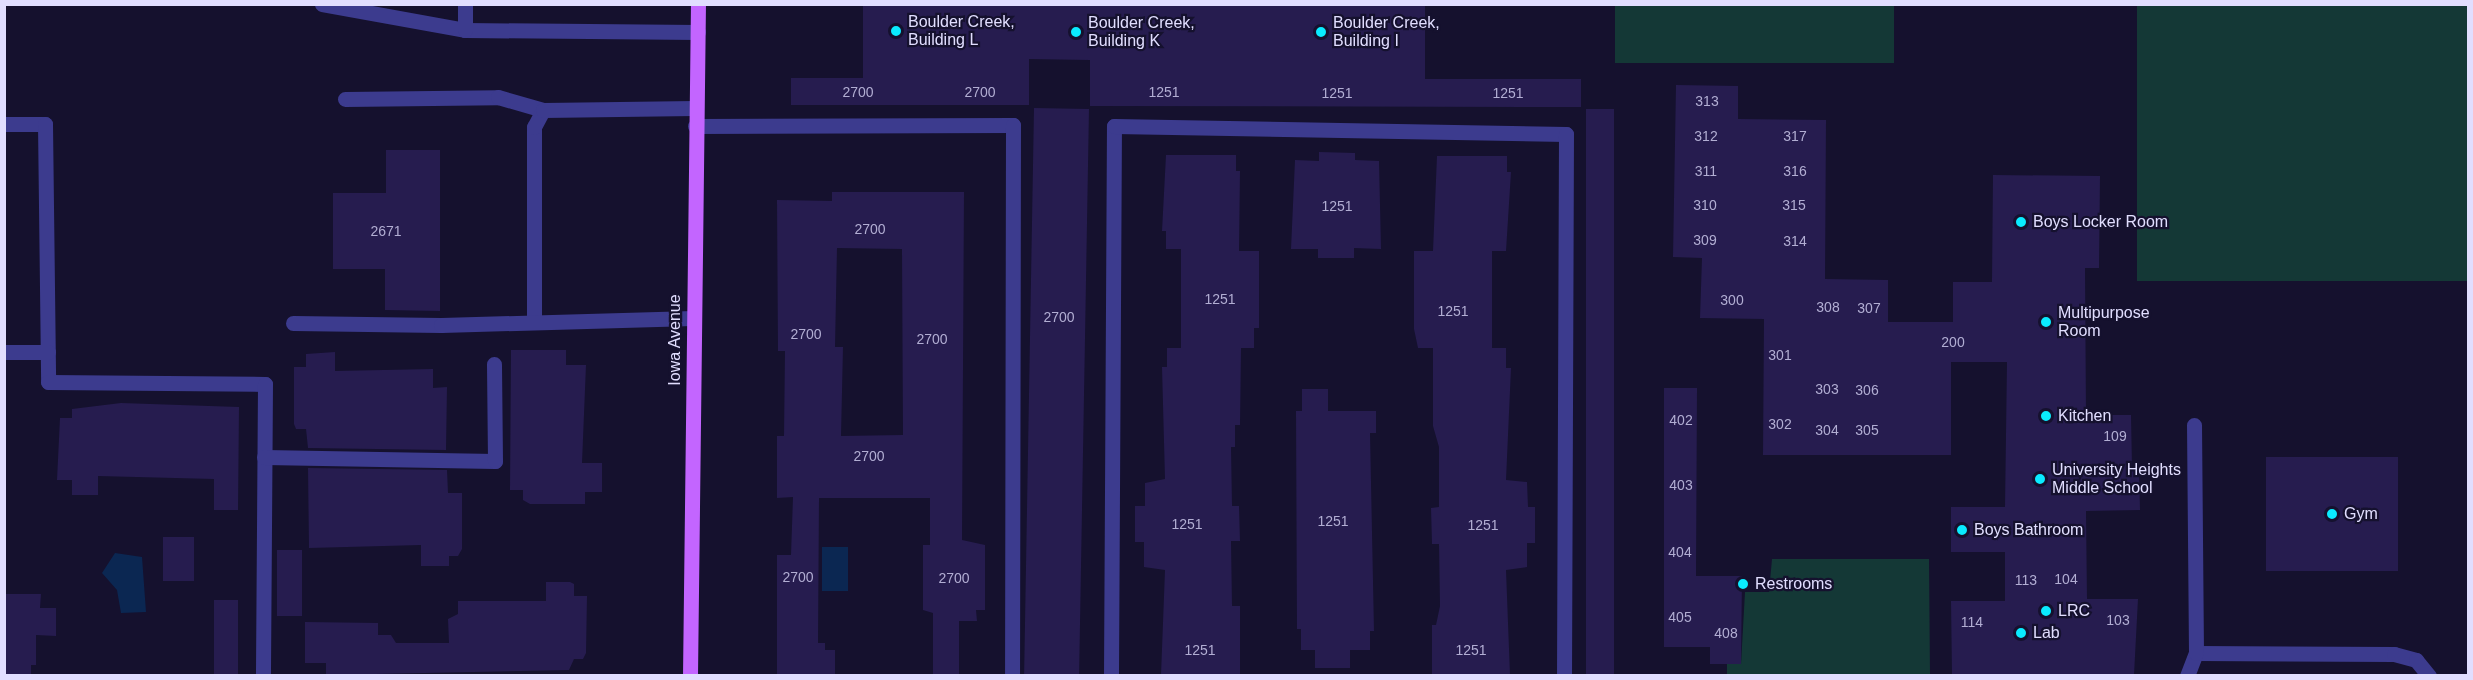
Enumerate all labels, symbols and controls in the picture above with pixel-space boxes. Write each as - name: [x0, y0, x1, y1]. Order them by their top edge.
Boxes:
- place label: Boulder Creek, Building L: [908, 12, 1015, 50]
- place label: Boulder Creek, Building K: [1088, 13, 1195, 51]
- place label: Boulder Creek, Building I: [1333, 13, 1440, 51]
- marker: Boulder Creek, Building L: [889, 24, 903, 38]
- marker: Boulder Creek, Building K: [1069, 25, 1083, 39]
- marker: Boulder Creek, Building I: [1314, 25, 1328, 39]
- house number: 2700: [842, 84, 874, 100]
- house number: 2700: [964, 84, 996, 100]
- house number: 1251: [1148, 84, 1180, 100]
- house number: 1251: [1321, 85, 1353, 101]
- house number: 1251: [1492, 85, 1524, 101]
- house number: 313: [1695, 93, 1719, 109]
- house number: 312: [1694, 128, 1718, 144]
- house number: 317: [1783, 128, 1807, 144]
- house number: 311: [1695, 163, 1717, 179]
- house number: 316: [1783, 163, 1807, 179]
- house number: 310: [1693, 197, 1717, 213]
- house number: 315: [1782, 197, 1806, 213]
- house number: 1251: [1321, 198, 1353, 214]
- place label: Boys Locker Room: [2033, 212, 2168, 232]
- marker: Boys Locker Room: [2014, 215, 2028, 229]
- house number: 2700: [854, 221, 886, 237]
- house number: 2671: [370, 223, 402, 239]
- house number: 309: [1693, 232, 1717, 248]
- house number: 314: [1783, 233, 1807, 249]
- house number: 1251: [1204, 291, 1236, 307]
- house number: 300: [1720, 292, 1744, 308]
- street label: Iowa Avenue: [665, 294, 685, 386]
- house number: 308: [1816, 299, 1840, 315]
- house number: 307: [1857, 300, 1881, 316]
- house number: 1251: [1437, 303, 1469, 319]
- place label: Multipurpose Room: [2058, 303, 2150, 341]
- house number: 2700: [1043, 309, 1075, 325]
- marker: Multipurpose Room: [2039, 315, 2053, 329]
- house number: 2700: [790, 326, 822, 342]
- house number: 2700: [916, 331, 948, 347]
- house number: 200: [1941, 334, 1965, 350]
- house number: 301: [1768, 347, 1792, 363]
- house number: 303: [1815, 381, 1839, 397]
- house number: 306: [1855, 382, 1879, 398]
- place label: Kitchen: [2058, 406, 2111, 426]
- marker: Kitchen: [2039, 409, 2053, 423]
- house number: 402: [1669, 412, 1693, 428]
- house number: 302: [1768, 416, 1792, 432]
- house number: 304: [1815, 422, 1839, 438]
- house number: 305: [1855, 422, 1879, 438]
- house number: 109: [2103, 428, 2127, 444]
- house number: 2700: [853, 448, 885, 464]
- place label: University Heights Middle School: [2052, 460, 2181, 498]
- marker: University Heights Middle School: [2033, 472, 2047, 486]
- house number: 403: [1669, 477, 1693, 493]
- place label: Gym: [2344, 504, 2378, 524]
- marker: Gym: [2325, 507, 2339, 521]
- house number: 1251: [1317, 513, 1349, 529]
- house number: 1251: [1171, 516, 1203, 532]
- house number: 1251: [1467, 517, 1499, 533]
- place label: Boys Bathroom: [1974, 520, 2083, 540]
- marker: Boys Bathroom: [1955, 523, 1969, 537]
- house number: 404: [1668, 544, 1692, 560]
- house number: 2700: [782, 569, 814, 585]
- house number: 2700: [938, 570, 970, 586]
- house number: 104: [2054, 571, 2078, 587]
- house number: 113: [2015, 572, 2037, 588]
- place label: Restrooms: [1755, 574, 1832, 594]
- marker: Restrooms: [1736, 577, 1750, 591]
- place label: LRC: [2058, 601, 2090, 621]
- marker: LRC: [2039, 604, 2053, 618]
- house number: 405: [1668, 609, 1692, 625]
- house number: 103: [2106, 612, 2130, 628]
- house number: 114: [1961, 614, 1983, 630]
- place label: Lab: [2033, 623, 2060, 643]
- house number: 408: [1714, 625, 1738, 641]
- marker: Lab: [2014, 626, 2028, 640]
- house number: 1251: [1184, 642, 1216, 658]
- house number: 1251: [1455, 642, 1487, 658]

